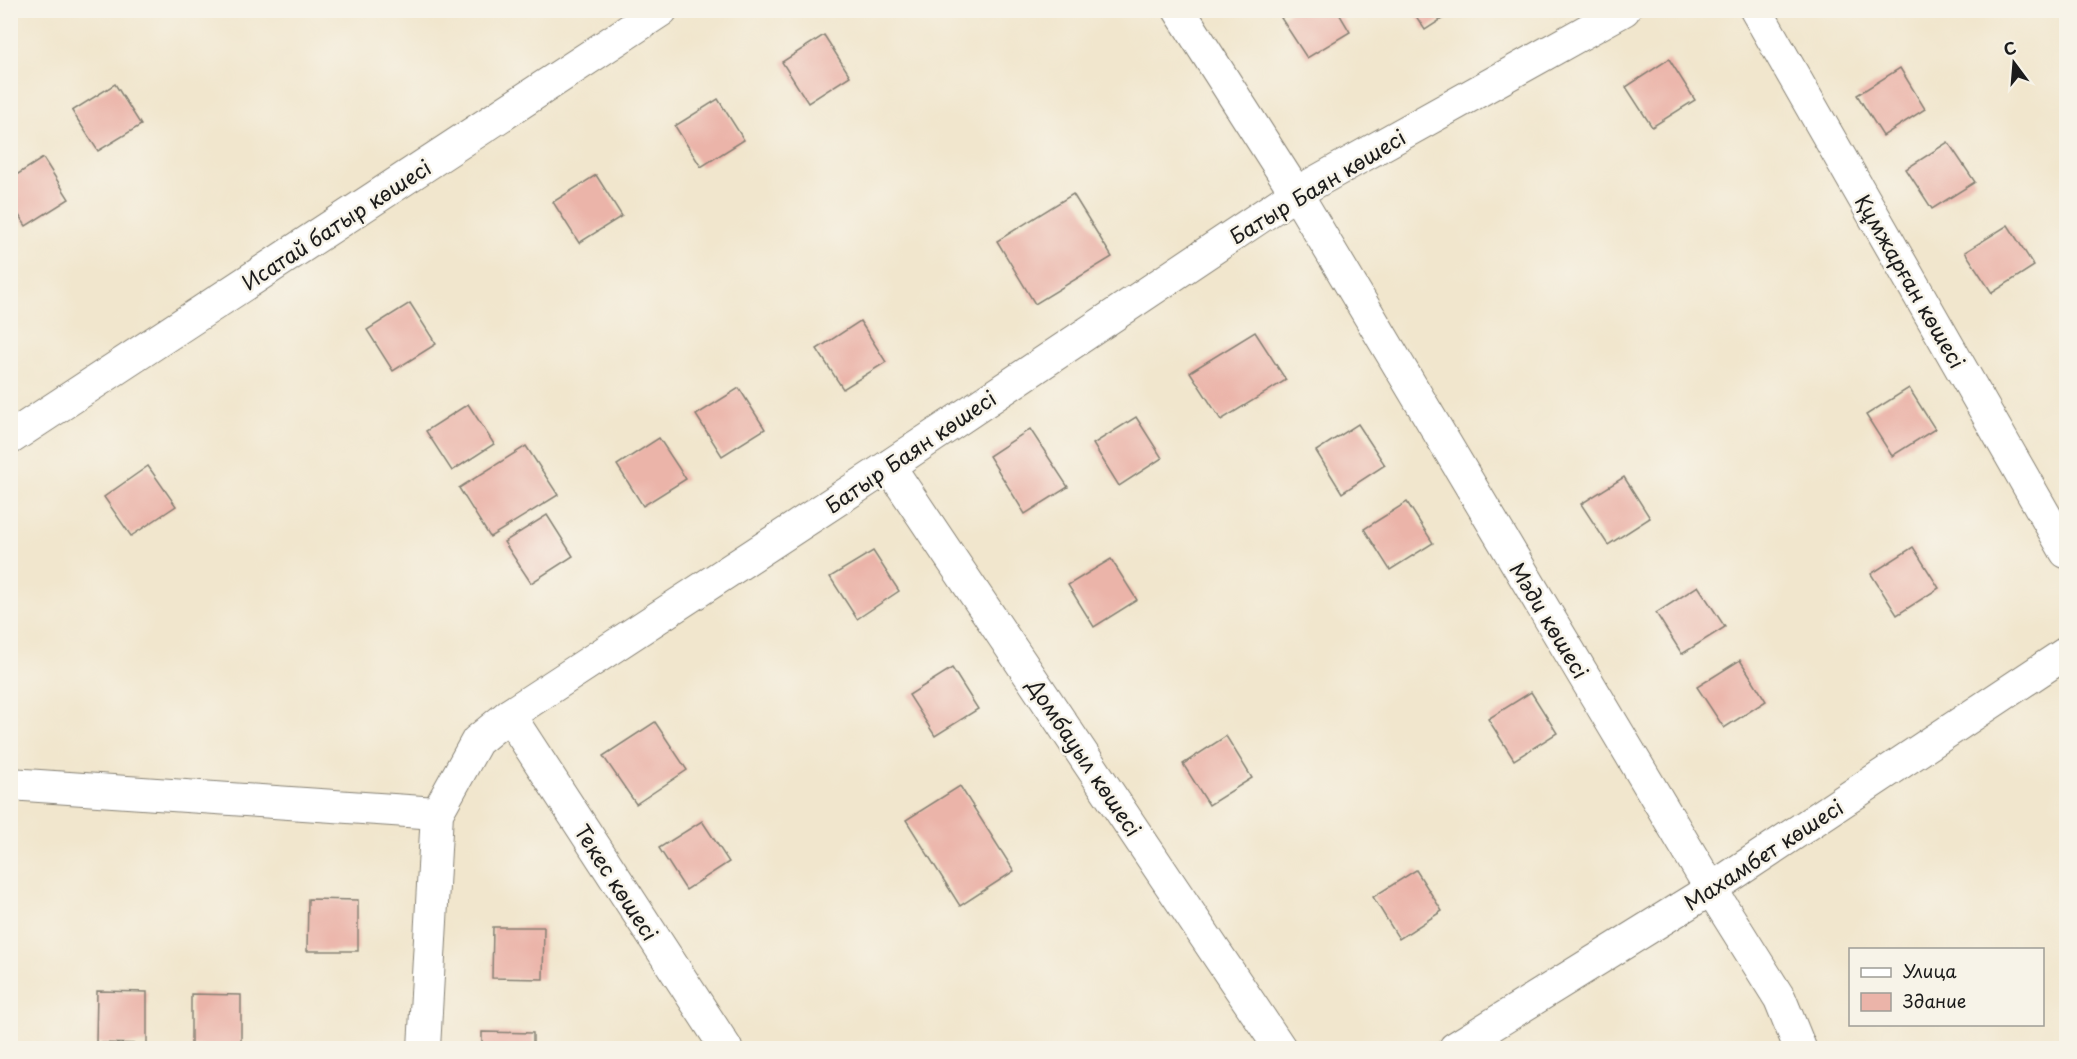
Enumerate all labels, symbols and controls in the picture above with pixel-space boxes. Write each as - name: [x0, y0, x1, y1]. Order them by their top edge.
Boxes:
- north arrow: [1984, 33, 2044, 93]
- text: С: [2000, 34, 2019, 61]
- street label: Батыр Баян көшесі: [1223, 121, 1411, 251]
- street label: Исатай батыр көшесі: [235, 151, 437, 297]
- street label: Құмжарған көшесі: [1848, 188, 1974, 374]
- street label: Батыр Баян көшесі: [818, 382, 1002, 520]
- street label: Мәди көшесі: [1503, 556, 1597, 684]
- street label: Домбауыл көшесі: [1020, 671, 1150, 842]
- street label: Махамбет көшесі: [1677, 790, 1849, 918]
- street label: Текес көшесі: [567, 817, 667, 947]
- legend: [1849, 948, 2044, 1026]
- text: Улица: [1903, 957, 1957, 984]
- text: Здание: [1903, 987, 1966, 1014]

